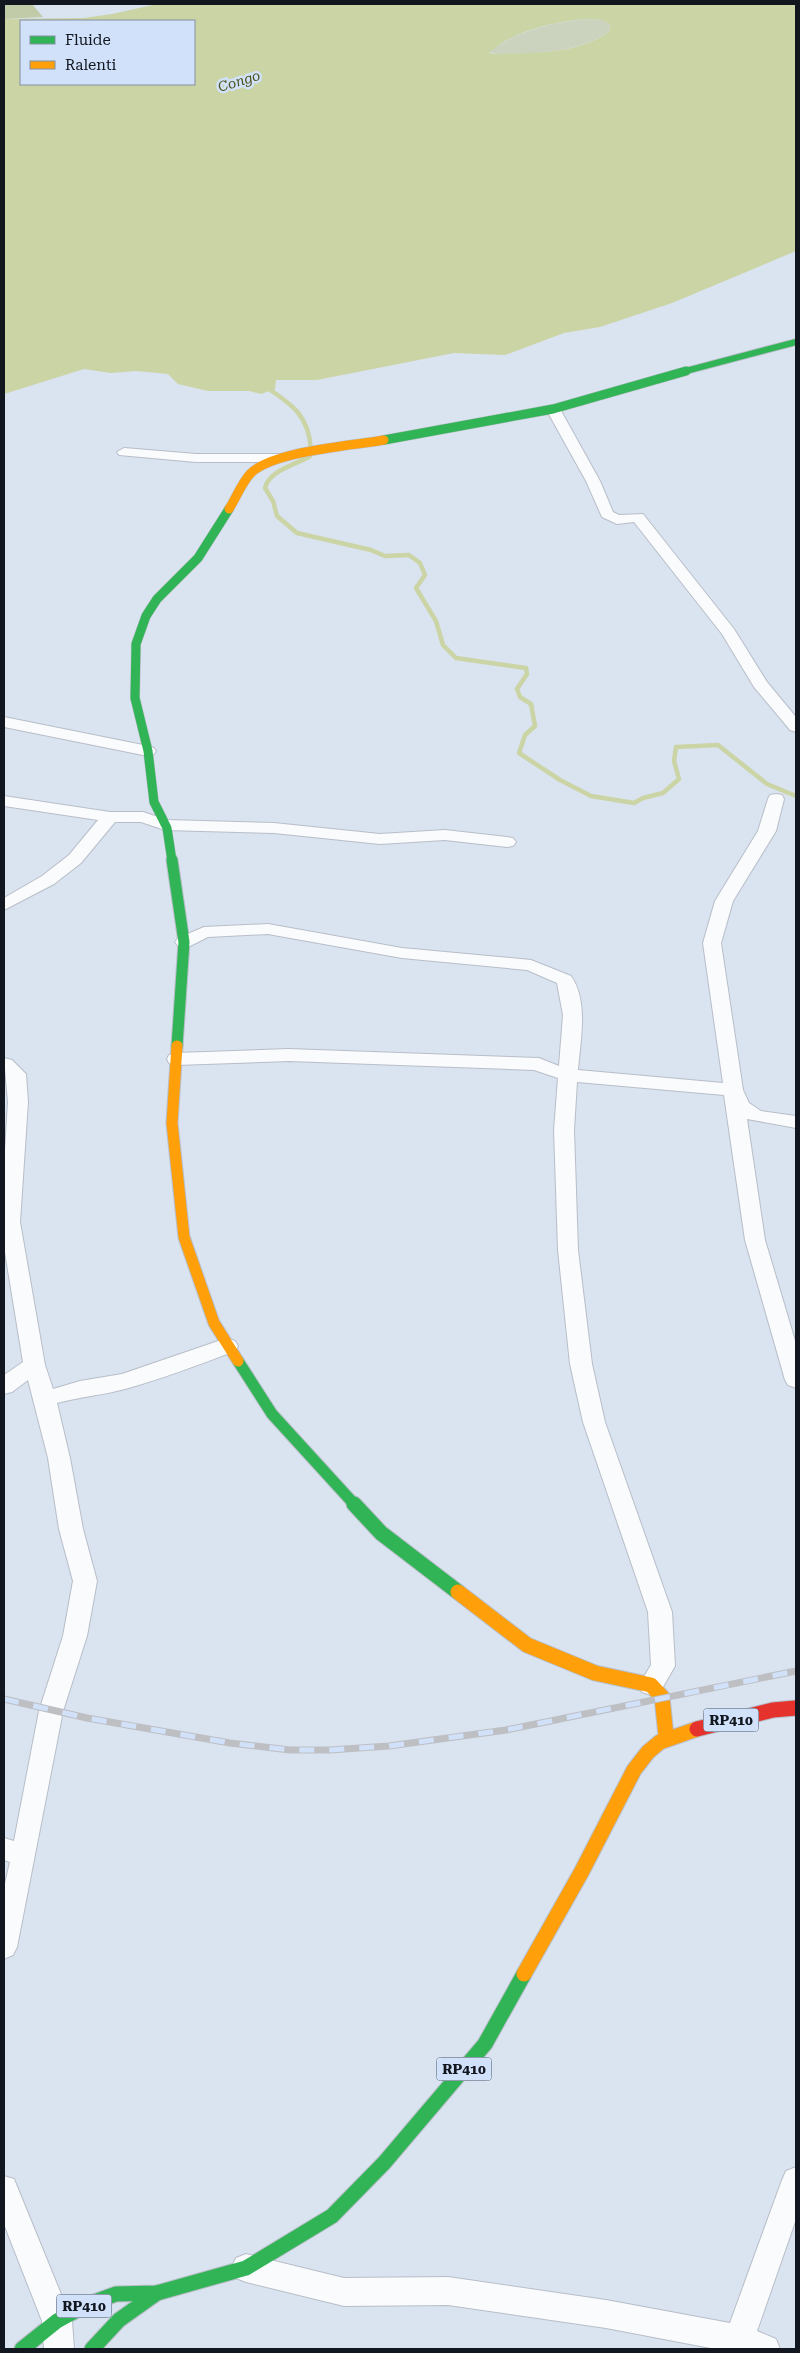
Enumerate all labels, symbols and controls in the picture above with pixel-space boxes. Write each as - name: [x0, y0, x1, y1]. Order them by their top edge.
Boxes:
- legend: [20, 20, 195, 85]
- text: Fluide: [65, 31, 111, 49]
- text: Ralenti: [65, 56, 117, 74]
- water label: Congo: [216, 67, 262, 95]
- road number: RP410: [704, 1708, 758, 1732]
- road number: RP410: [436, 2058, 492, 2080]
- road number: RP410: [56, 2294, 112, 2318]

